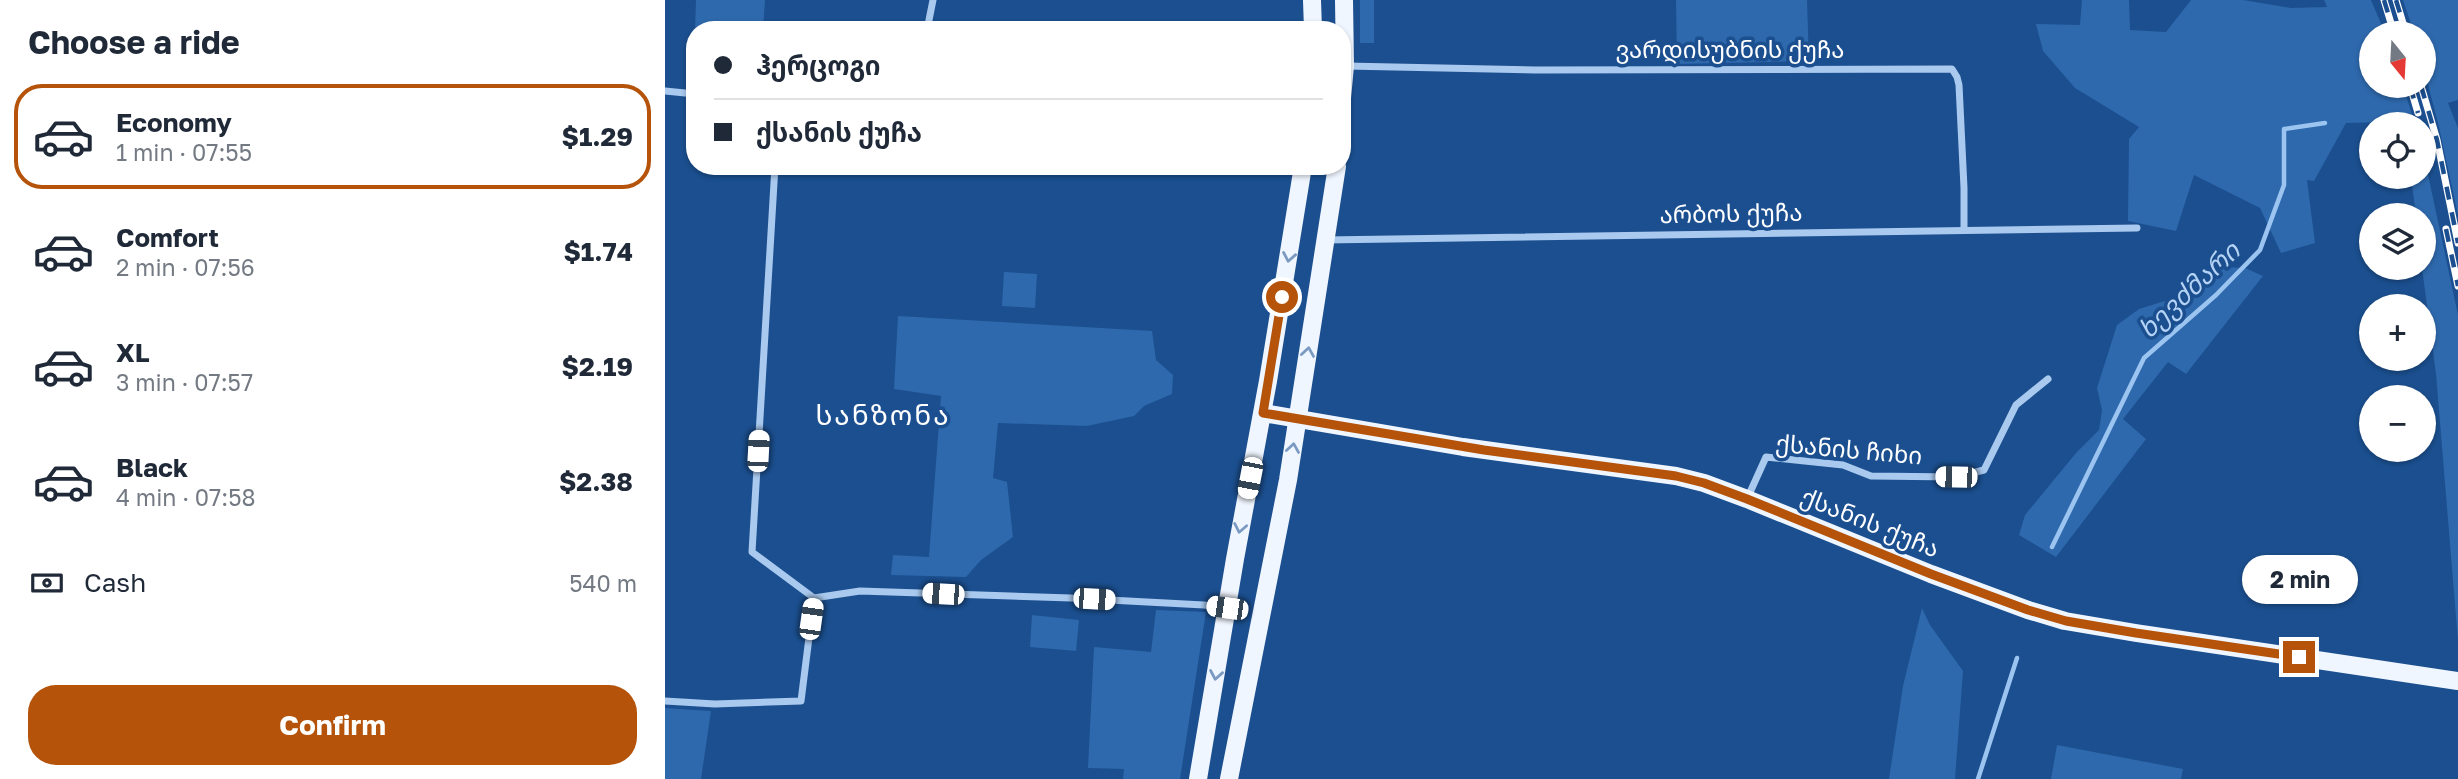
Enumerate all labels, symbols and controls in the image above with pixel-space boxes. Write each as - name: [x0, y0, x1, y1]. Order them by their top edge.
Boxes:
- north arrow: [2359, 21, 2436, 98]
- map controls: [2359, 21, 2436, 462]
- text: Choose a ride: [28, 23, 240, 61]
- street label: ვარდისუბნის ქუჩა: [1616, 34, 1844, 64]
- text: ჰერცოგი: [756, 50, 880, 81]
- icon: car: [32, 105, 95, 168]
- text: Economy: [116, 107, 232, 138]
- button: locate: [2359, 112, 2436, 189]
- text: ქსანის ქუჩა: [756, 117, 922, 148]
- text: $1.29: [561, 121, 633, 152]
- text: 1 min · 07:55: [116, 138, 252, 166]
- street label: არბოს ქუჩა: [1659, 197, 1803, 229]
- button: layers: [2359, 203, 2436, 280]
- icon: car: [32, 220, 95, 283]
- text: Comfort: [116, 222, 219, 253]
- water label: ხევძმარი: [2132, 234, 2247, 345]
- text: $1.74: [563, 236, 633, 267]
- one-way arrow: [1282, 251, 1297, 263]
- text: 2 min · 07:56: [116, 253, 255, 281]
- route start: [1266, 281, 1298, 313]
- button: +: [2359, 294, 2436, 371]
- icon: car: [32, 335, 95, 398]
- text: XL: [116, 337, 150, 368]
- one-way arrow: [1300, 346, 1315, 358]
- text: $2.19: [561, 351, 633, 382]
- text: 3 min · 07:57: [116, 368, 253, 396]
- button: −: [2359, 385, 2436, 462]
- district label: სანზონა: [815, 398, 951, 431]
- street label: ქსანის ჩიხი: [1775, 428, 1924, 470]
- car: [747, 429, 770, 473]
- one-way arrow: [1285, 442, 1300, 454]
- icon: car: [32, 450, 95, 513]
- text: Black: [116, 452, 188, 483]
- car: [1236, 455, 1265, 501]
- text: $2.38: [559, 466, 633, 497]
- car: [1935, 466, 1978, 488]
- street label: ქსანის ქუჩა: [1797, 481, 1944, 563]
- text: 4 min · 07:58: [116, 483, 256, 511]
- one-way arrow: [1234, 522, 1249, 534]
- callout: 2 min: [2241, 556, 2357, 604]
- icon: cash: [28, 564, 66, 602]
- text: 2 min: [2270, 565, 2330, 593]
- text: Cash: [84, 567, 146, 598]
- text: 540 m: [569, 569, 637, 597]
- car: [922, 582, 965, 606]
- car: [1073, 587, 1116, 611]
- car: [1205, 595, 1250, 621]
- car: [798, 597, 825, 641]
- route end: [2283, 641, 2315, 673]
- one-way arrow: [1209, 669, 1224, 681]
- button: Confirm: [28, 685, 637, 765]

